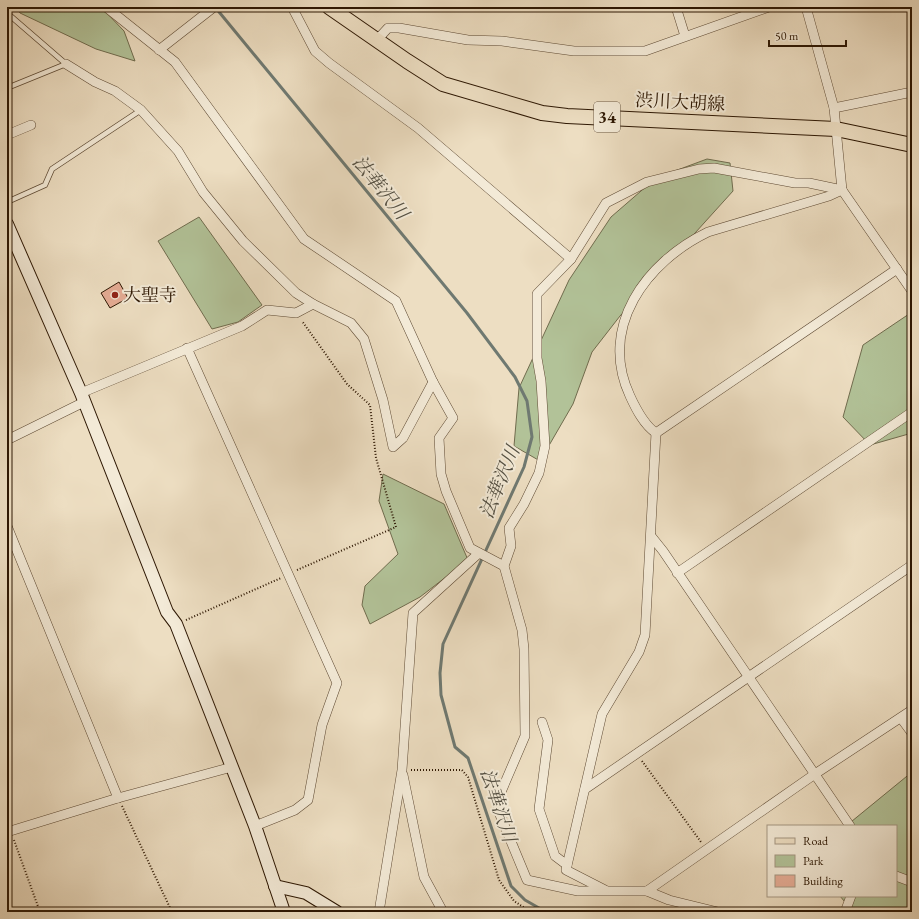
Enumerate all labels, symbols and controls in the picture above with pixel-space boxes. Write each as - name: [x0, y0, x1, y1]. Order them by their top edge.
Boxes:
- scale bar: [769, 22, 846, 48]
- text: 50 m: [775, 28, 799, 44]
- street label: 渋川大胡線: [634, 88, 726, 115]
- road number: 34: [594, 102, 620, 132]
- water label: 法華沢川: [347, 150, 415, 226]
- place label: 大聖寺: [123, 283, 177, 306]
- marker: 大聖寺: [110, 290, 120, 300]
- water label: 法華沢川: [474, 440, 526, 522]
- water label: 法華沢川: [475, 765, 523, 847]
- legend: [767, 825, 897, 897]
- text: Road: [803, 833, 829, 849]
- text: Park: [803, 853, 824, 869]
- text: Building: [803, 873, 844, 889]

